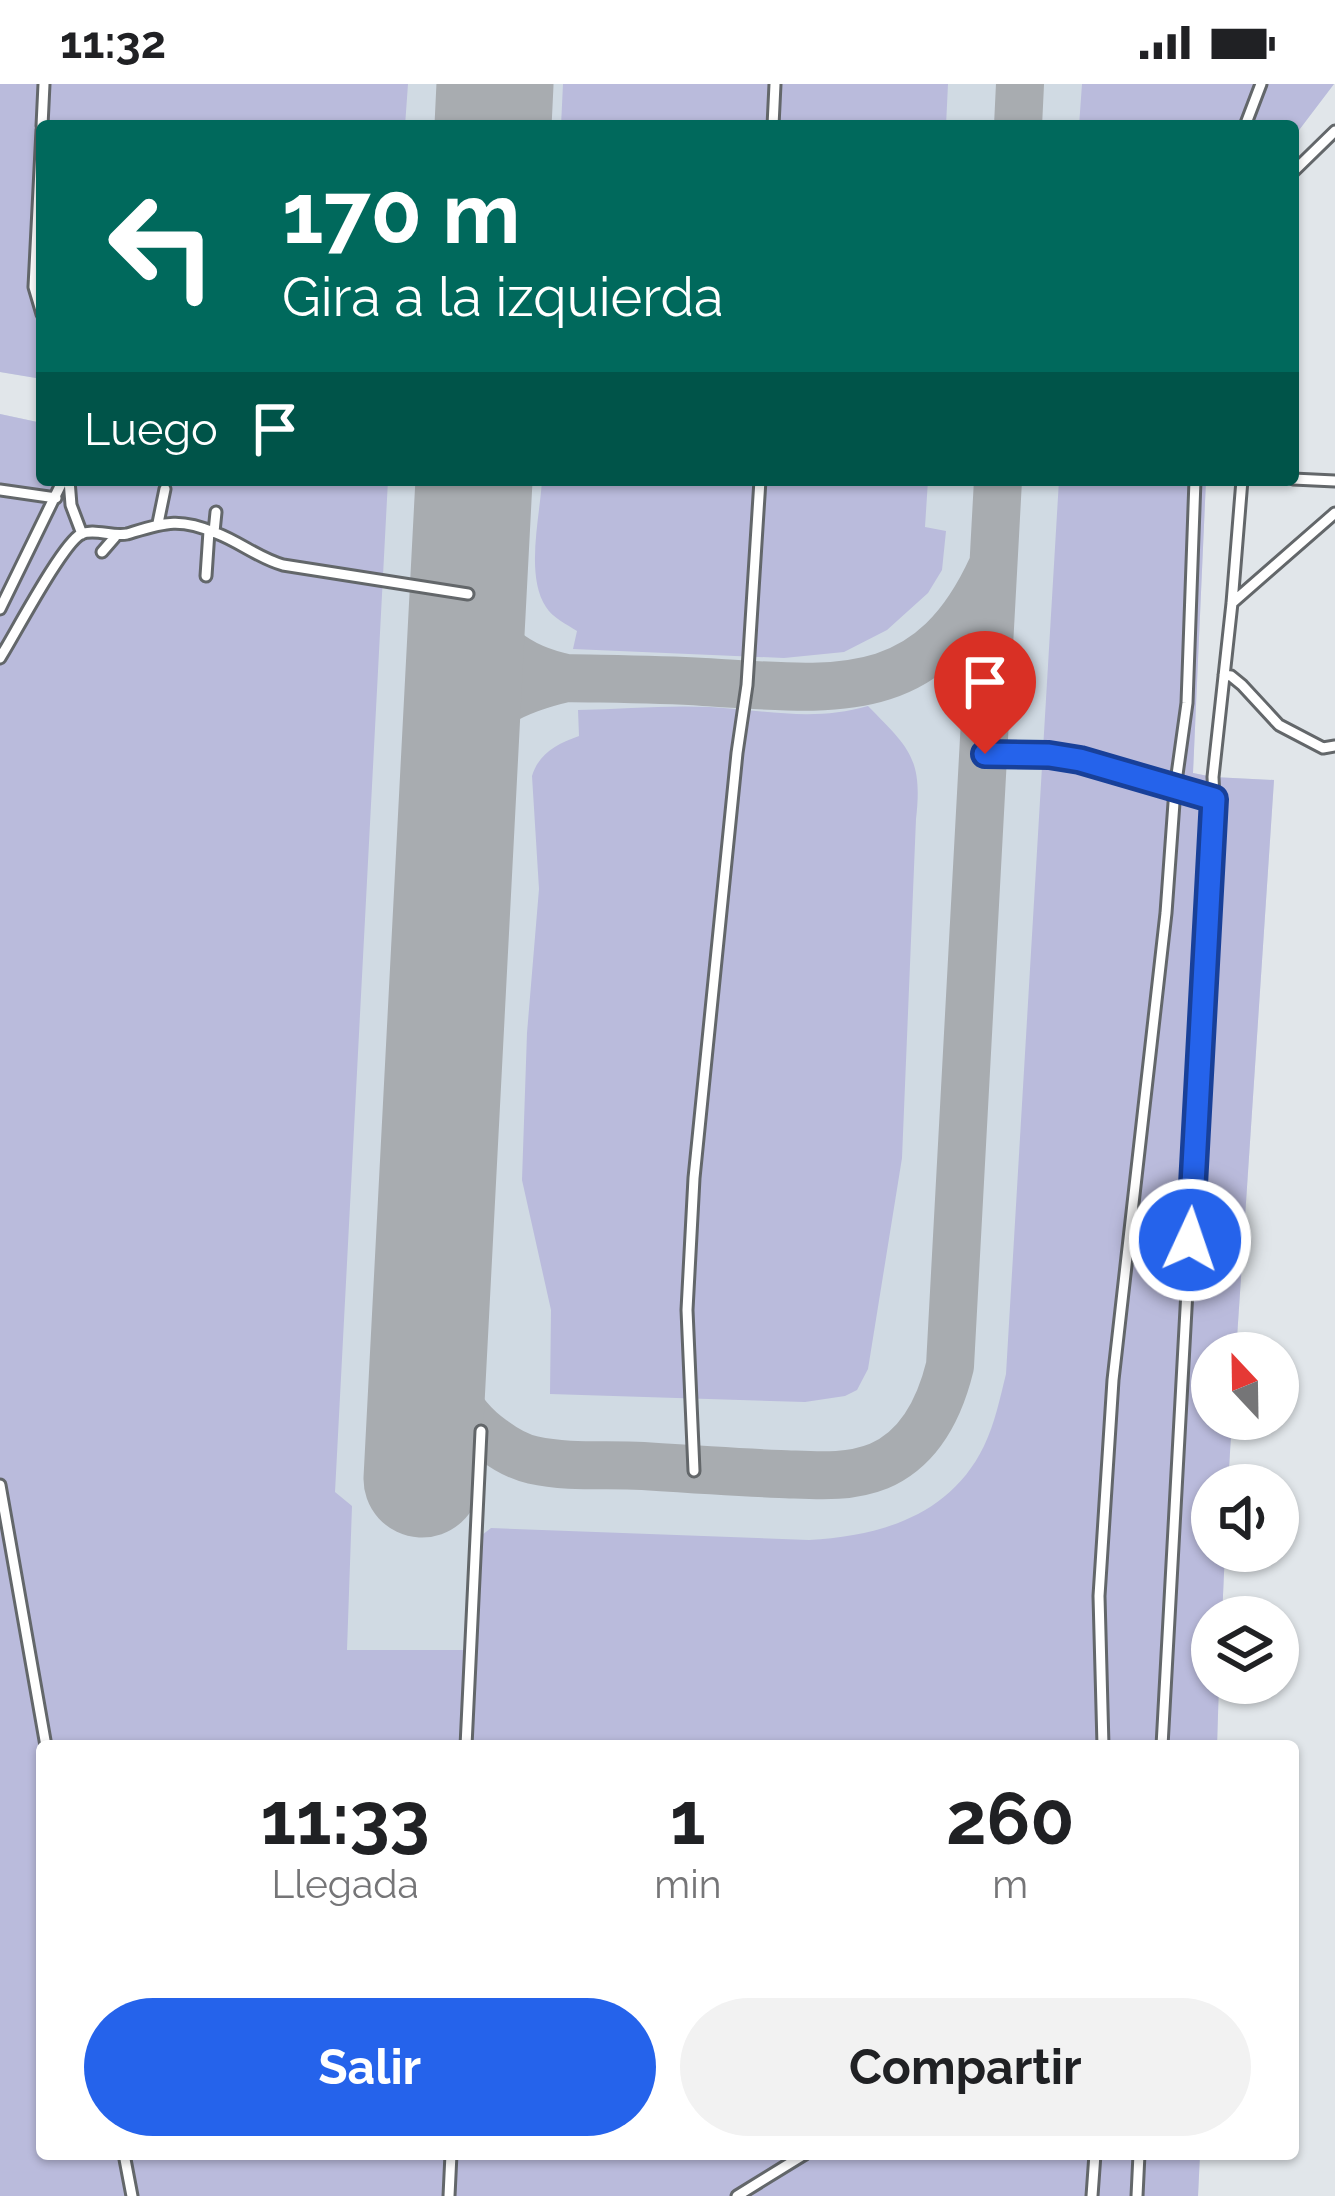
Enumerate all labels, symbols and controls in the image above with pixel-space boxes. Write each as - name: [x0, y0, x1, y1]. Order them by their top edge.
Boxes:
- text: 11:32: [60, 16, 166, 69]
- text: 170 m: [282, 164, 521, 263]
- icon: left: [84, 168, 240, 324]
- text: Gira a la izquierda: [282, 265, 723, 329]
- icon: arrive: [242, 396, 308, 462]
- text: Luego: [84, 403, 218, 456]
- pin: [934, 631, 1036, 754]
- icon: arrive: [952, 649, 1018, 715]
- position arrow: [1127, 1177, 1253, 1303]
- north arrow: [1191, 1332, 1299, 1440]
- map controls: [1191, 1332, 1299, 1704]
- button: sound: [1191, 1464, 1299, 1572]
- button: layers: [1191, 1596, 1299, 1704]
- text: 11:33: [261, 1776, 430, 1861]
- text: 1: [670, 1776, 706, 1861]
- text: 260: [946, 1776, 1074, 1861]
- text: Llegada: [272, 1861, 419, 1907]
- text: min: [654, 1861, 721, 1907]
- text: m: [992, 1861, 1028, 1907]
- button: Salir: [84, 1998, 656, 2136]
- button: Compartir: [680, 1998, 1251, 2136]

